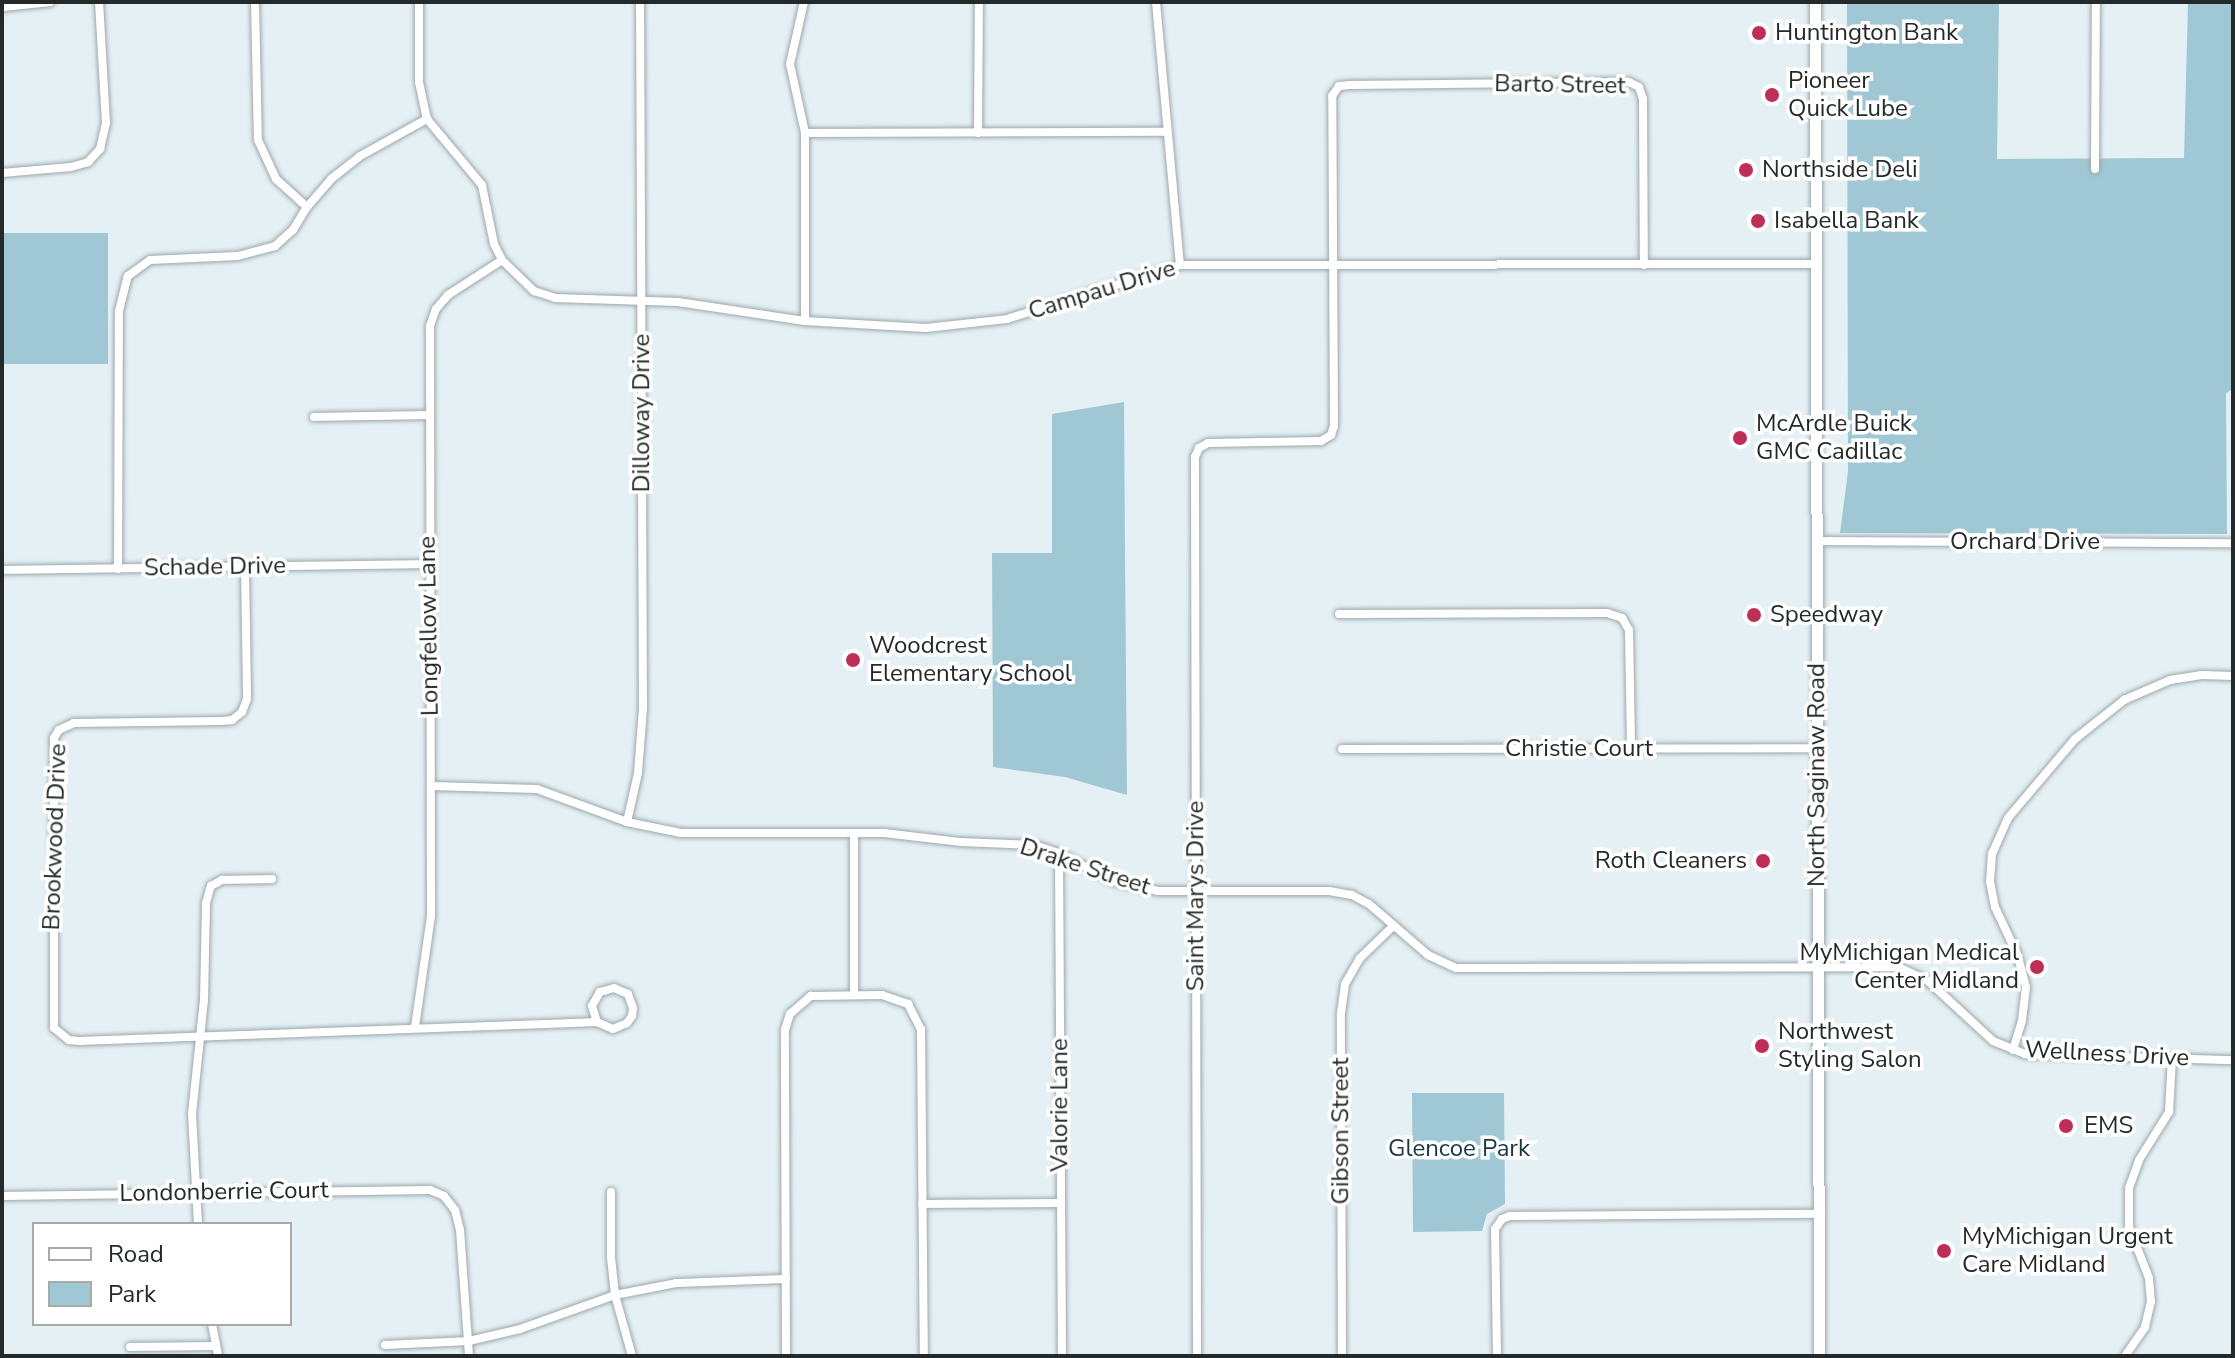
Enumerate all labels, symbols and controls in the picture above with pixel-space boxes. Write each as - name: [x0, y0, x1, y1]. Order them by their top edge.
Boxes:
- place label: Huntington Bank: [1775, 19, 1958, 47]
- marker: Huntington Bank: [1750, 24, 1768, 42]
- place label: Pioneer Quick Lube: [1788, 67, 1908, 123]
- street label: Barto Street: [1494, 69, 1626, 101]
- marker: Pioneer Quick Lube: [1763, 86, 1781, 104]
- place label: Northside Deli: [1762, 156, 1918, 184]
- marker: Northside Deli: [1737, 161, 1755, 179]
- place label: Isabella Bank: [1774, 207, 1919, 235]
- marker: Isabella Bank: [1749, 212, 1767, 230]
- street label: Campau Drive: [1025, 254, 1179, 326]
- street label: Dilloway Drive: [628, 334, 656, 492]
- place label: McArdle Buick GMC Cadillac: [1756, 410, 1912, 466]
- marker: McArdle Buick GMC Cadillac: [1731, 429, 1749, 447]
- street label: Orchard Drive: [1950, 528, 2100, 556]
- street label: Longfellow Lane: [413, 536, 445, 716]
- street label: Schade Drive: [144, 551, 286, 583]
- place label: Speedway: [1770, 601, 1883, 629]
- marker: Speedway: [1745, 606, 1763, 624]
- place label: Woodcrest Elementary School: [869, 632, 1072, 688]
- marker: Woodcrest Elementary School: [844, 651, 862, 669]
- street label: North Saginaw Road: [1803, 663, 1831, 887]
- street label: Christie Court: [1505, 735, 1653, 763]
- street label: Brookwood Drive: [37, 743, 73, 931]
- street label: Saint Marys Drive: [1182, 801, 1210, 991]
- street label: Drake Street: [1016, 832, 1154, 902]
- place label: Roth Cleaners: [1595, 847, 1747, 875]
- marker: Roth Cleaners: [1754, 852, 1772, 870]
- place label: MyMichigan Medical Center Midland: [1799, 939, 2019, 995]
- marker: MyMichigan Medical Center Midland: [2026, 956, 2048, 978]
- place label: Northwest Styling Salon: [1778, 1018, 1922, 1074]
- street label: Wellness Drive: [2024, 1035, 2190, 1073]
- marker: Northwest Styling Salon: [1753, 1037, 1771, 1055]
- street label: Valorie Lane: [1046, 1038, 1074, 1172]
- street label: Gibson Street: [1327, 1057, 1355, 1205]
- place label: EMS: [2084, 1112, 2133, 1140]
- marker: EMS: [2055, 1115, 2077, 1137]
- park label: Glencoe Park: [1388, 1135, 1530, 1163]
- street label: Londonberrie Court: [119, 1176, 329, 1208]
- legend: [32, 1222, 292, 1326]
- place label: MyMichigan Urgent Care Midland: [1962, 1223, 2173, 1279]
- text: Road: [108, 1238, 164, 1270]
- marker: MyMichigan Urgent Care Midland: [1933, 1240, 1955, 1262]
- text: Park: [108, 1278, 156, 1310]

